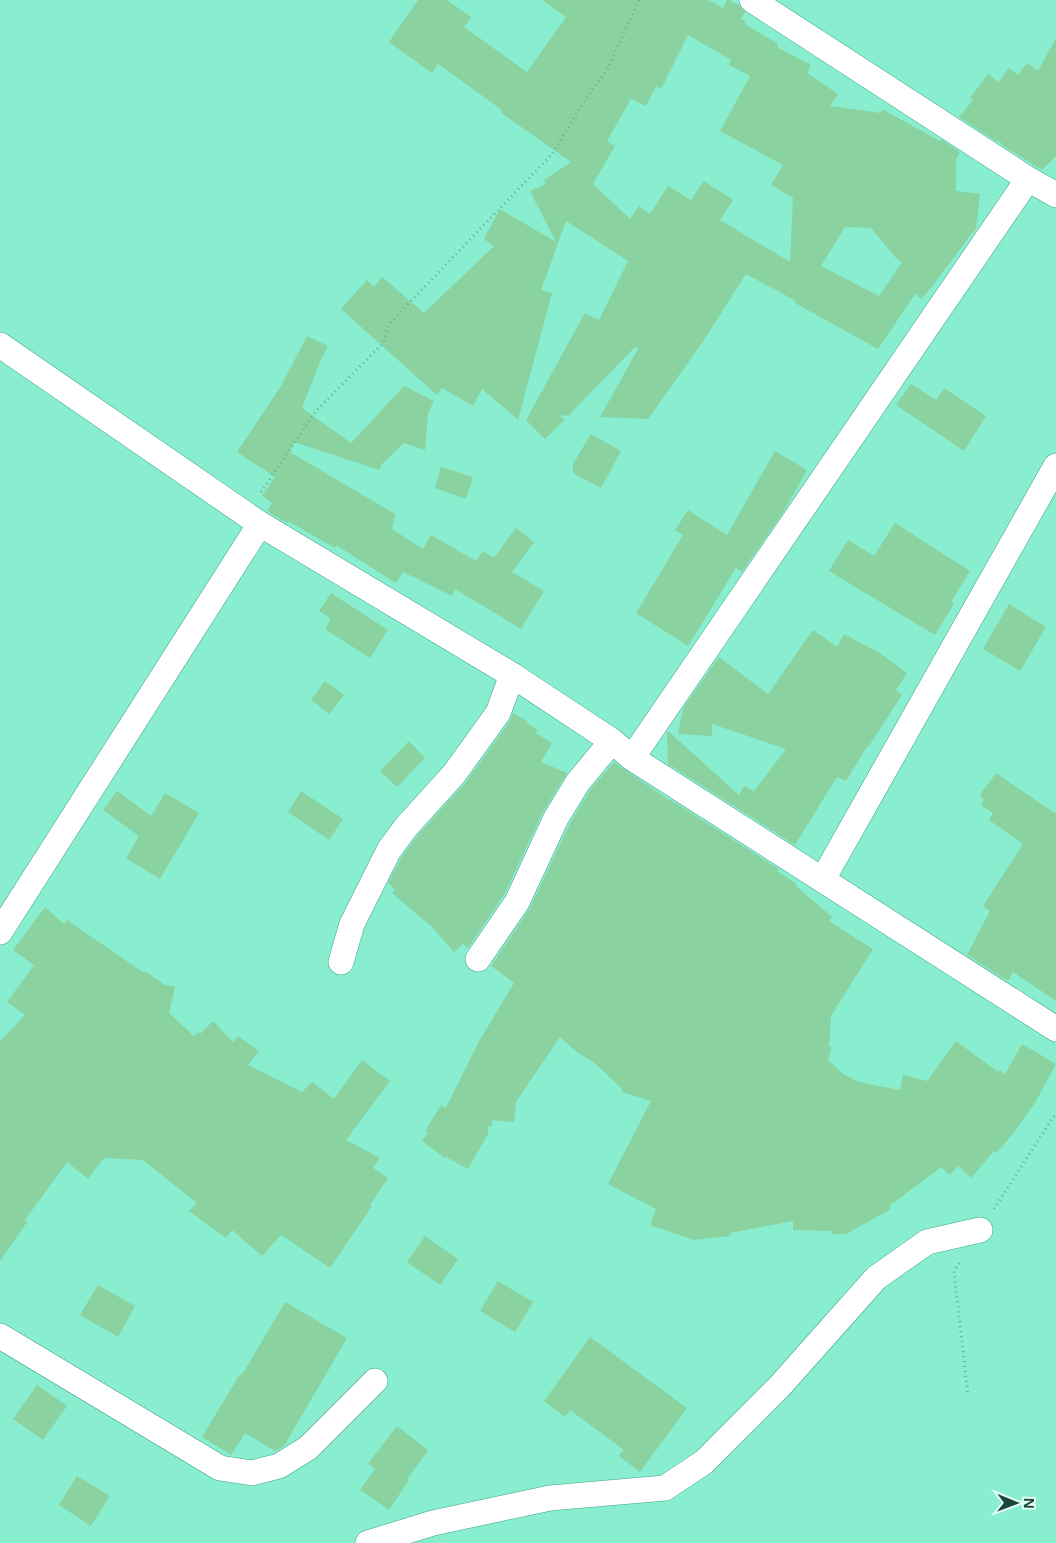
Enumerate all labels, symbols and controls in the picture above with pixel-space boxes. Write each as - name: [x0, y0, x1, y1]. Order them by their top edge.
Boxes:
- north arrow: [991, 1478, 1041, 1528]
- text: N: [1020, 1497, 1039, 1509]

